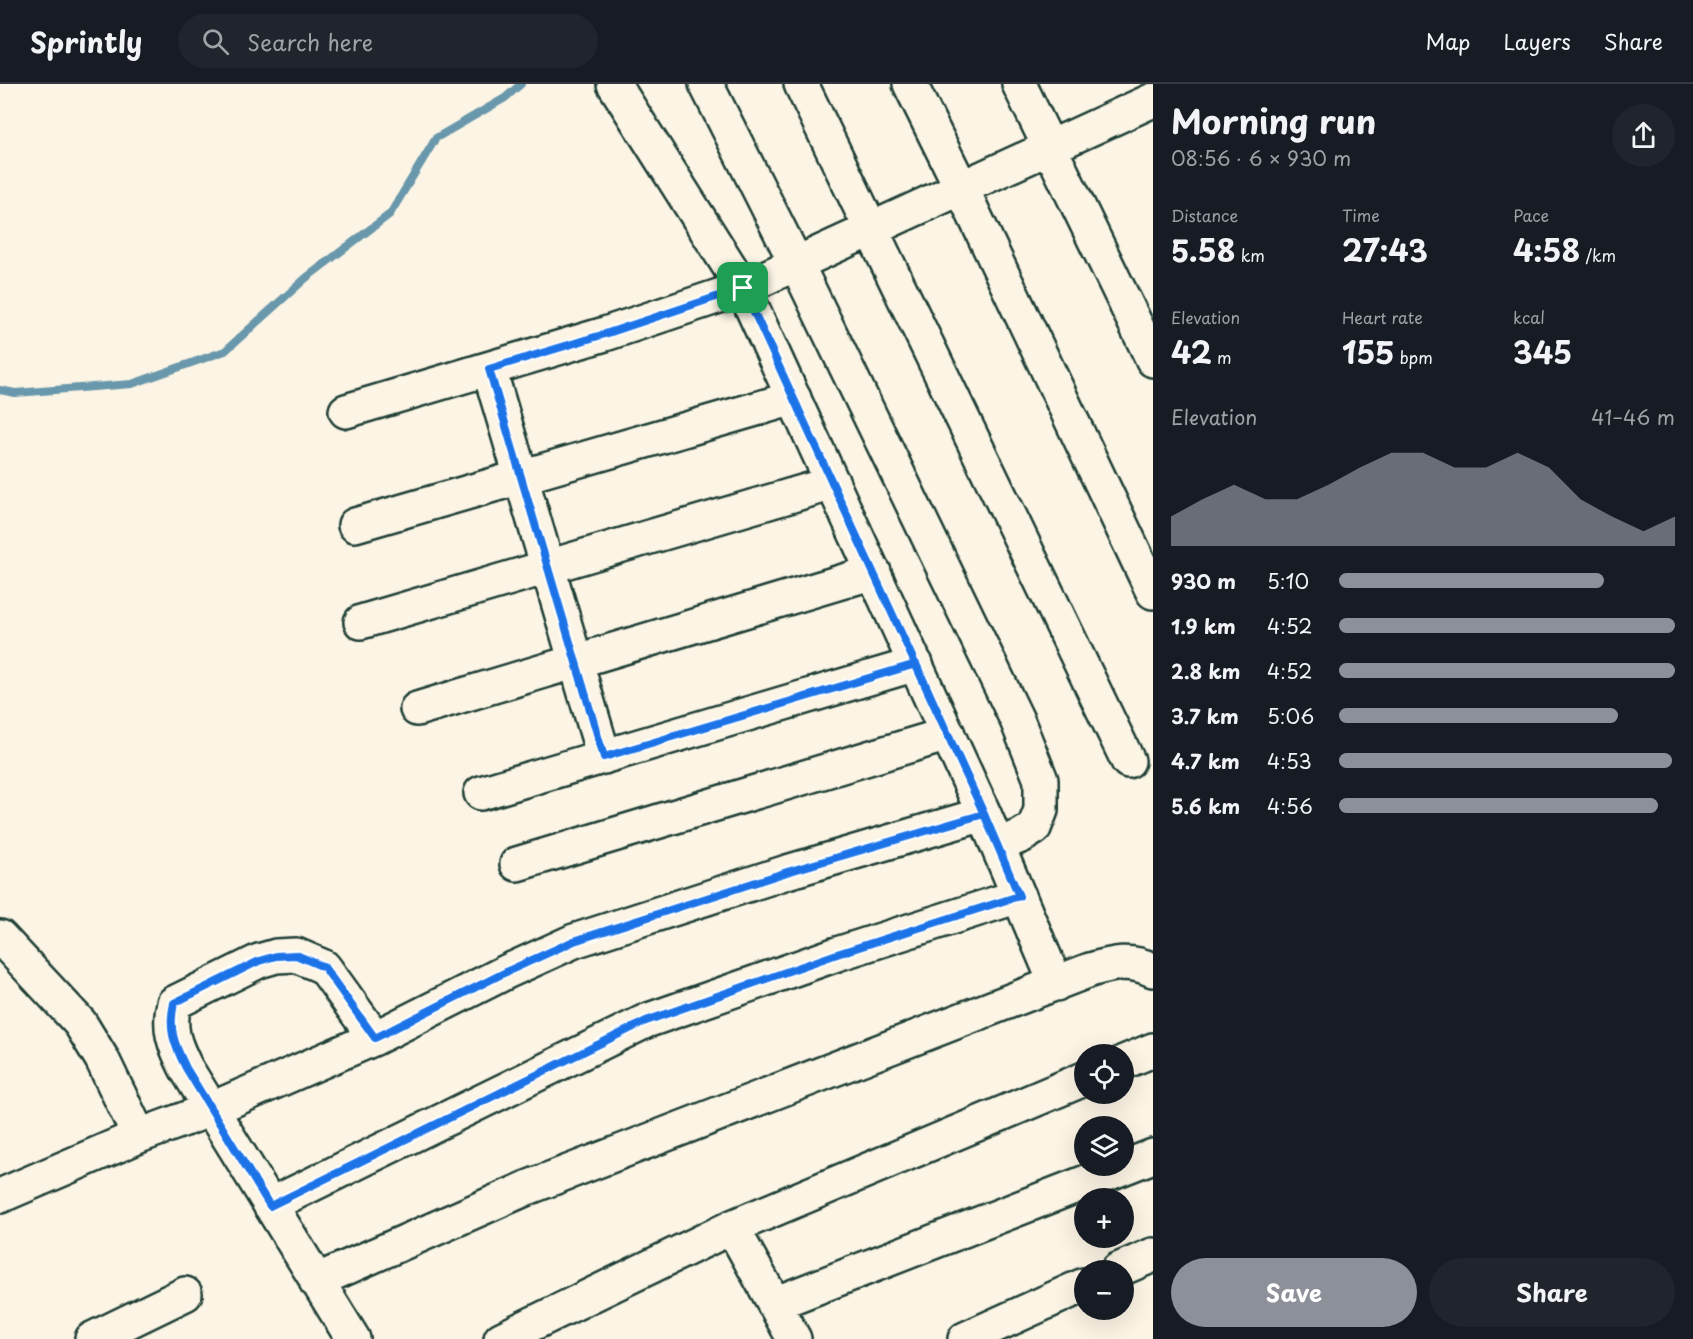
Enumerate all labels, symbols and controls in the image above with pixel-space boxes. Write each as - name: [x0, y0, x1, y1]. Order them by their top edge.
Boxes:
- search box: [178, 14, 598, 68]
- text: Sprintly: [30, 20, 142, 63]
- icon: search: [199, 25, 232, 58]
- text: Search here: [247, 25, 373, 58]
- text: Map: [1426, 25, 1470, 57]
- text: Layers: [1503, 25, 1571, 57]
- text: Share: [1604, 25, 1663, 57]
- text: Morning run: [1171, 95, 1376, 145]
- button: share: [1612, 104, 1675, 167]
- text: 08:56 · 6 × 930 m: [1171, 143, 1351, 173]
- text: Distance: [1171, 203, 1238, 227]
- text: Time: [1342, 203, 1380, 227]
- text: Pace: [1513, 203, 1549, 227]
- text: 5.58: [1171, 227, 1236, 272]
- text: 27:43: [1342, 227, 1428, 272]
- text: 4:58: [1513, 227, 1580, 272]
- text: km: [1236, 243, 1265, 267]
- text: /km: [1580, 243, 1616, 267]
- pin: [717, 262, 768, 313]
- icon: arrive: [726, 271, 759, 304]
- text: Elevation: [1171, 305, 1240, 329]
- text: Heart rate: [1342, 305, 1423, 329]
- text: kcal: [1513, 305, 1545, 329]
- text: 42: [1171, 329, 1212, 374]
- text: 155: [1342, 329, 1394, 374]
- text: 345: [1513, 329, 1572, 374]
- text: m: [1212, 345, 1231, 369]
- text: bpm: [1394, 345, 1433, 369]
- text: Elevation: [1171, 402, 1257, 432]
- text: 41–46 m: [1591, 402, 1675, 432]
- text: 930 m: [1171, 566, 1236, 596]
- text: 5:10: [1267, 566, 1309, 596]
- text: 1.9 km: [1171, 611, 1236, 641]
- text: 4:52: [1267, 611, 1312, 641]
- text: 2.8 km: [1171, 656, 1240, 686]
- text: 4:52: [1267, 656, 1312, 686]
- text: 3.7 km: [1171, 701, 1239, 731]
- text: 5:06: [1267, 701, 1314, 731]
- text: 4.7 km: [1171, 746, 1240, 776]
- text: 4:53: [1267, 746, 1312, 776]
- text: 5.6 km: [1171, 791, 1240, 821]
- text: 4:56: [1267, 791, 1313, 821]
- map controls: [1074, 1044, 1134, 1320]
- button: locate: [1074, 1044, 1134, 1104]
- button: layers: [1074, 1116, 1134, 1176]
- button: +: [1074, 1188, 1134, 1248]
- button: Save: [1171, 1258, 1417, 1327]
- button: Share: [1429, 1258, 1675, 1327]
- button: −: [1074, 1260, 1134, 1320]

